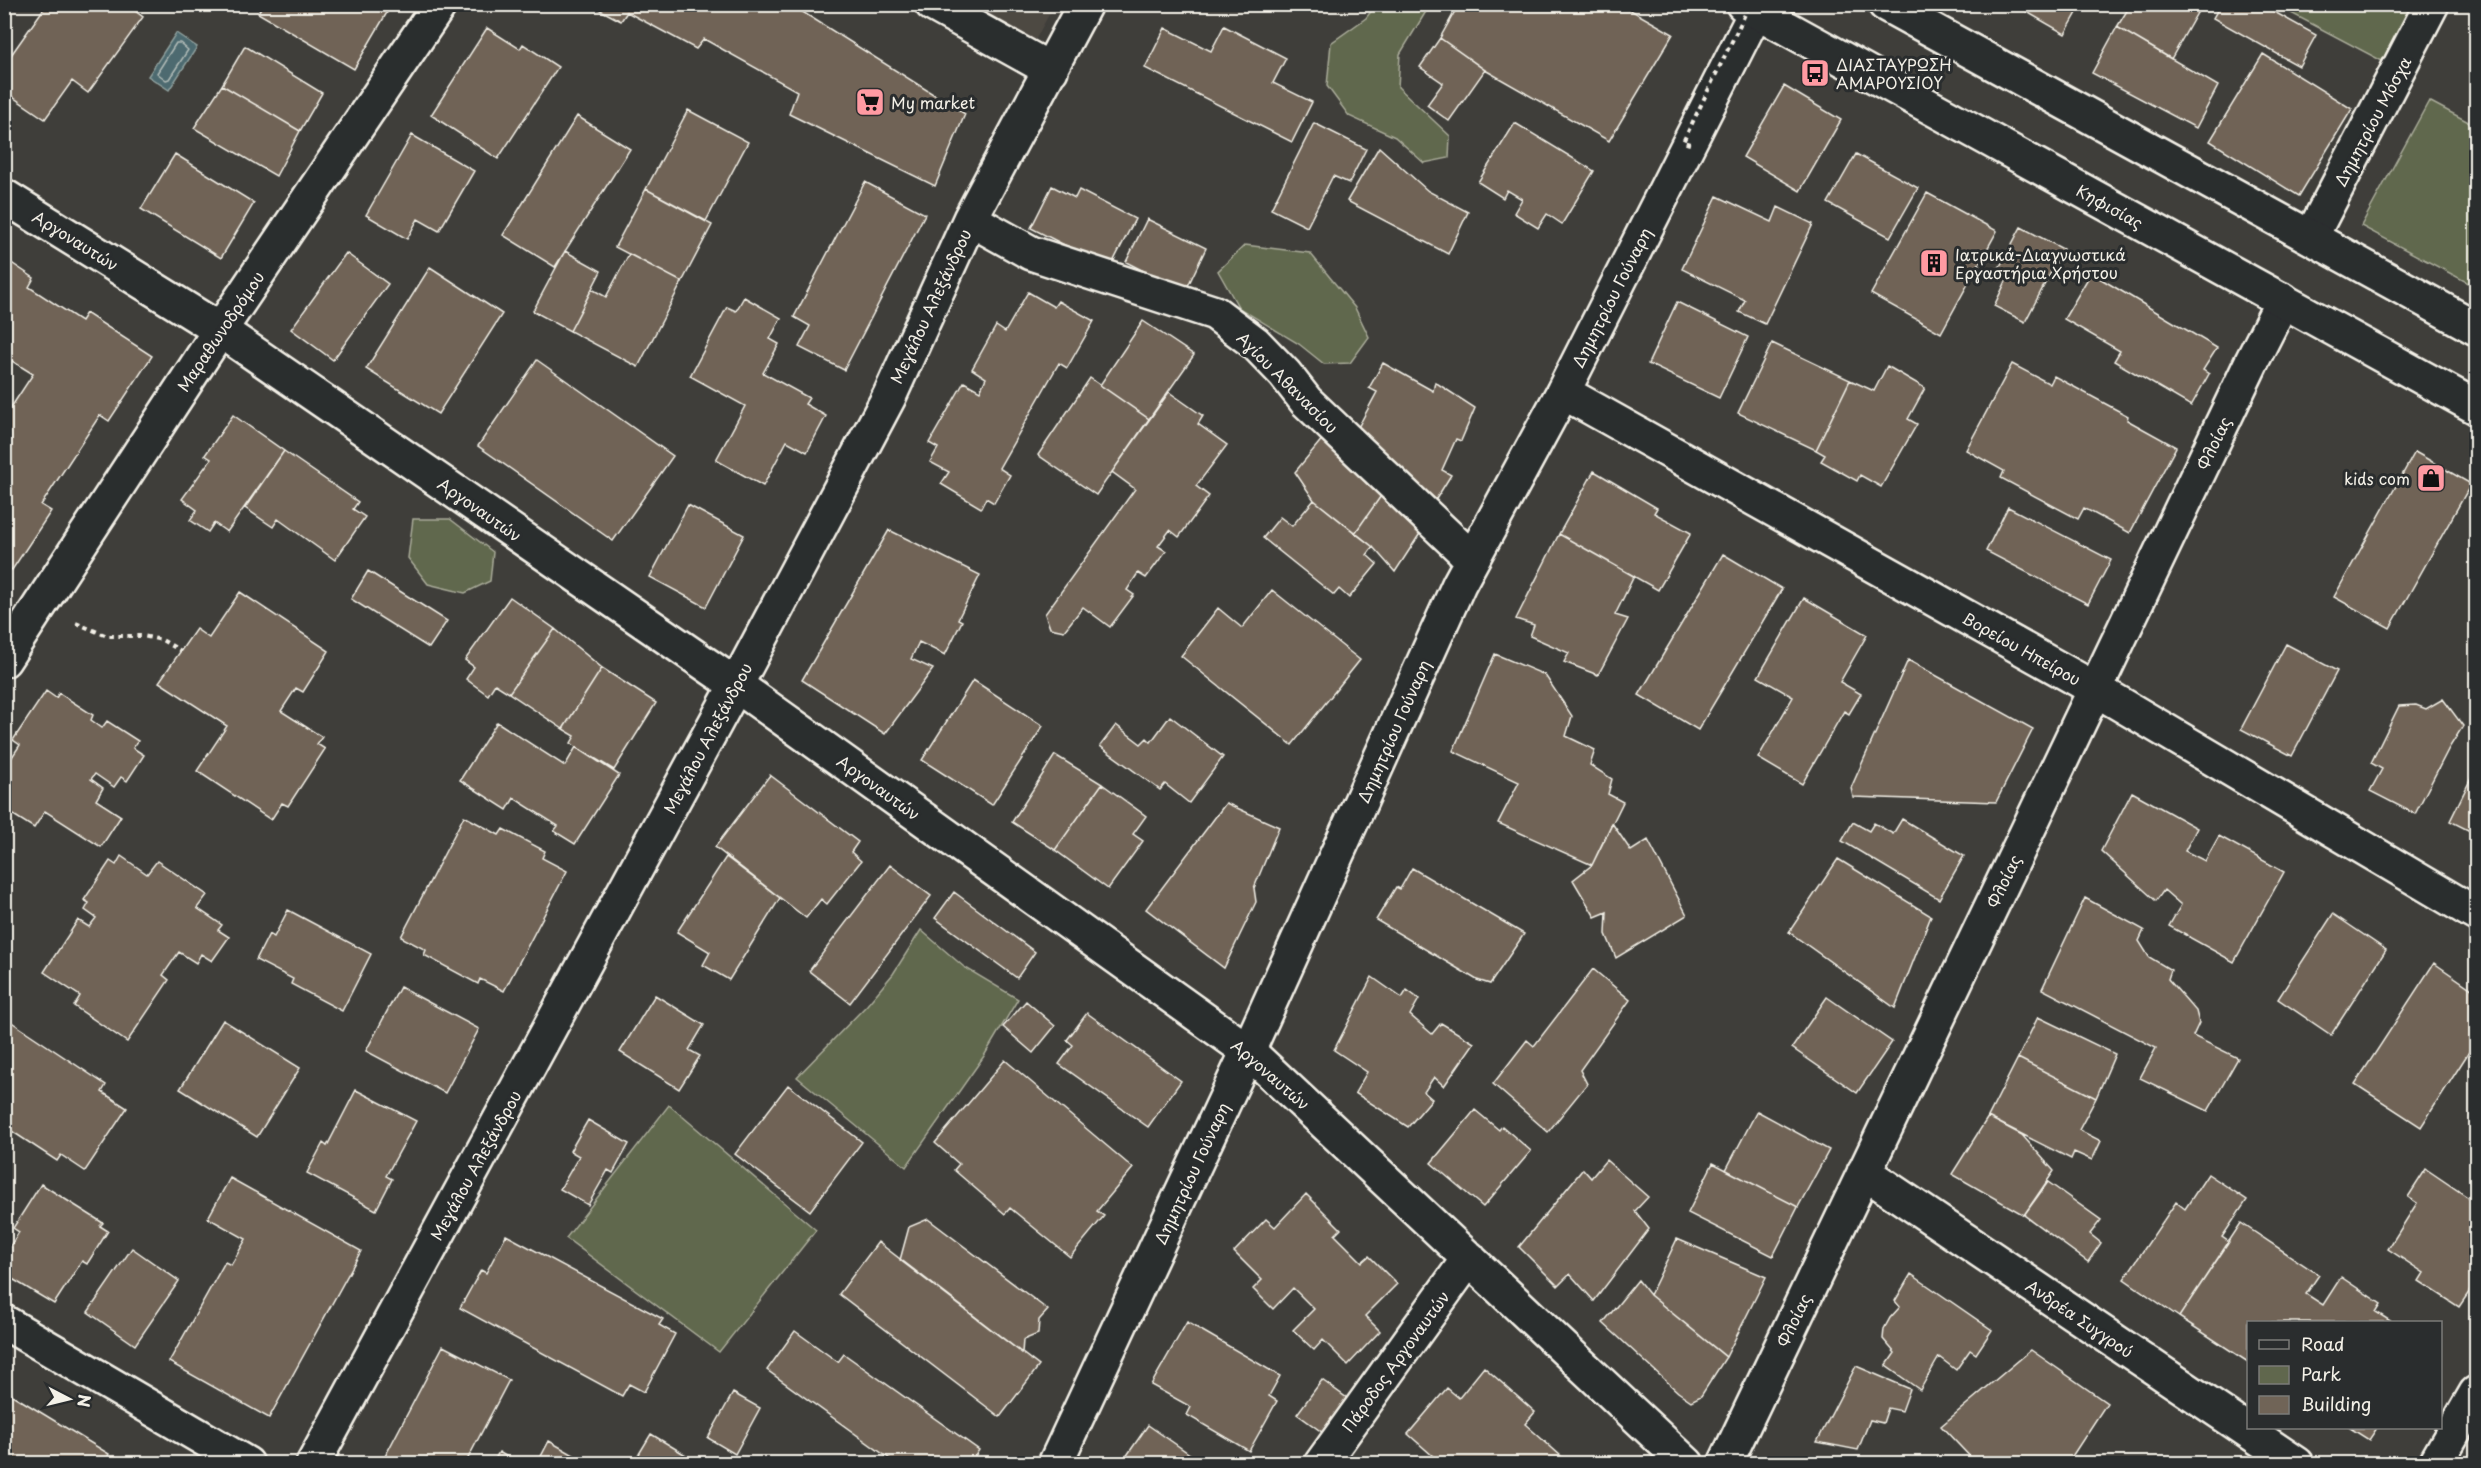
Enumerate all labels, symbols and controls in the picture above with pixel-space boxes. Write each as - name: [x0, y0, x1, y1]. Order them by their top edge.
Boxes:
- place label: ΔΙΑΣΤΑΥΡΩΣΗ ΑΜΑΡΟΥΣΙΟΥ: [1836, 52, 1952, 94]
- street label: Δημητρίου Μόσχα: [2328, 52, 2416, 190]
- bus stop icon: ΔΙΑΣΤΑΥΡΩΣΗ ΑΜΑΡΟΥΣΙΟΥ: [1799, 57, 1831, 89]
- supermarket icon: My market: [854, 86, 886, 118]
- place label: My market: [891, 90, 976, 114]
- street label: Κηφισίας: [2072, 178, 2148, 234]
- street label: Αργοναυτών: [28, 204, 124, 276]
- street label: Δημητρίου Γούναρη: [1565, 223, 1657, 371]
- street label: Μεγάλου Αλεξάνδρου: [884, 225, 976, 387]
- place label: Ιατρικά-Διαγνωστικά Εργαστήρια Χρήστου: [1955, 242, 2126, 284]
- building icon: Ιατρικά-Διαγνωστικά Εργαστήρια Χρήστου: [1918, 247, 1950, 279]
- street label: Μαραθωνοδρόμου: [171, 266, 269, 396]
- street label: Αγίου Αθανασίου: [1232, 326, 1344, 438]
- street label: Φλοίας: [2190, 412, 2236, 474]
- shop icon: kids com: [2415, 462, 2447, 494]
- place label: kids com: [2344, 466, 2410, 490]
- street label: Αργοναυτών: [433, 471, 527, 547]
- street label: Βορείου Ηπείρου: [1958, 605, 2086, 691]
- street label: Δημητρίου Γούναρη: [1351, 656, 1435, 806]
- street label: Μεγάλου Αλεξάνδρου: [657, 658, 757, 818]
- street label: Αργοναυτών: [833, 749, 925, 825]
- street label: Φλοίας: [1980, 850, 2026, 912]
- street label: Αργοναυτών: [1226, 1033, 1316, 1115]
- street label: Μεγάλου Αλεξάνδρου: [424, 1086, 526, 1244]
- street label: Δημητρίου Γούναρη: [1148, 1098, 1234, 1248]
- street label: Ανδρέα Συγγρού: [2022, 1273, 2138, 1363]
- street label: Πάροδος Αργοναυτών: [1335, 1285, 1455, 1437]
- street label: Φλοίας: [1770, 1289, 1816, 1351]
- legend: [2247, 1321, 2442, 1429]
- text: Road: [2301, 1330, 2345, 1357]
- text: Park: [2301, 1360, 2341, 1387]
- north arrow: [39, 1369, 99, 1429]
- text: Building: [2301, 1390, 2371, 1417]
- text: N: [72, 1393, 98, 1409]

